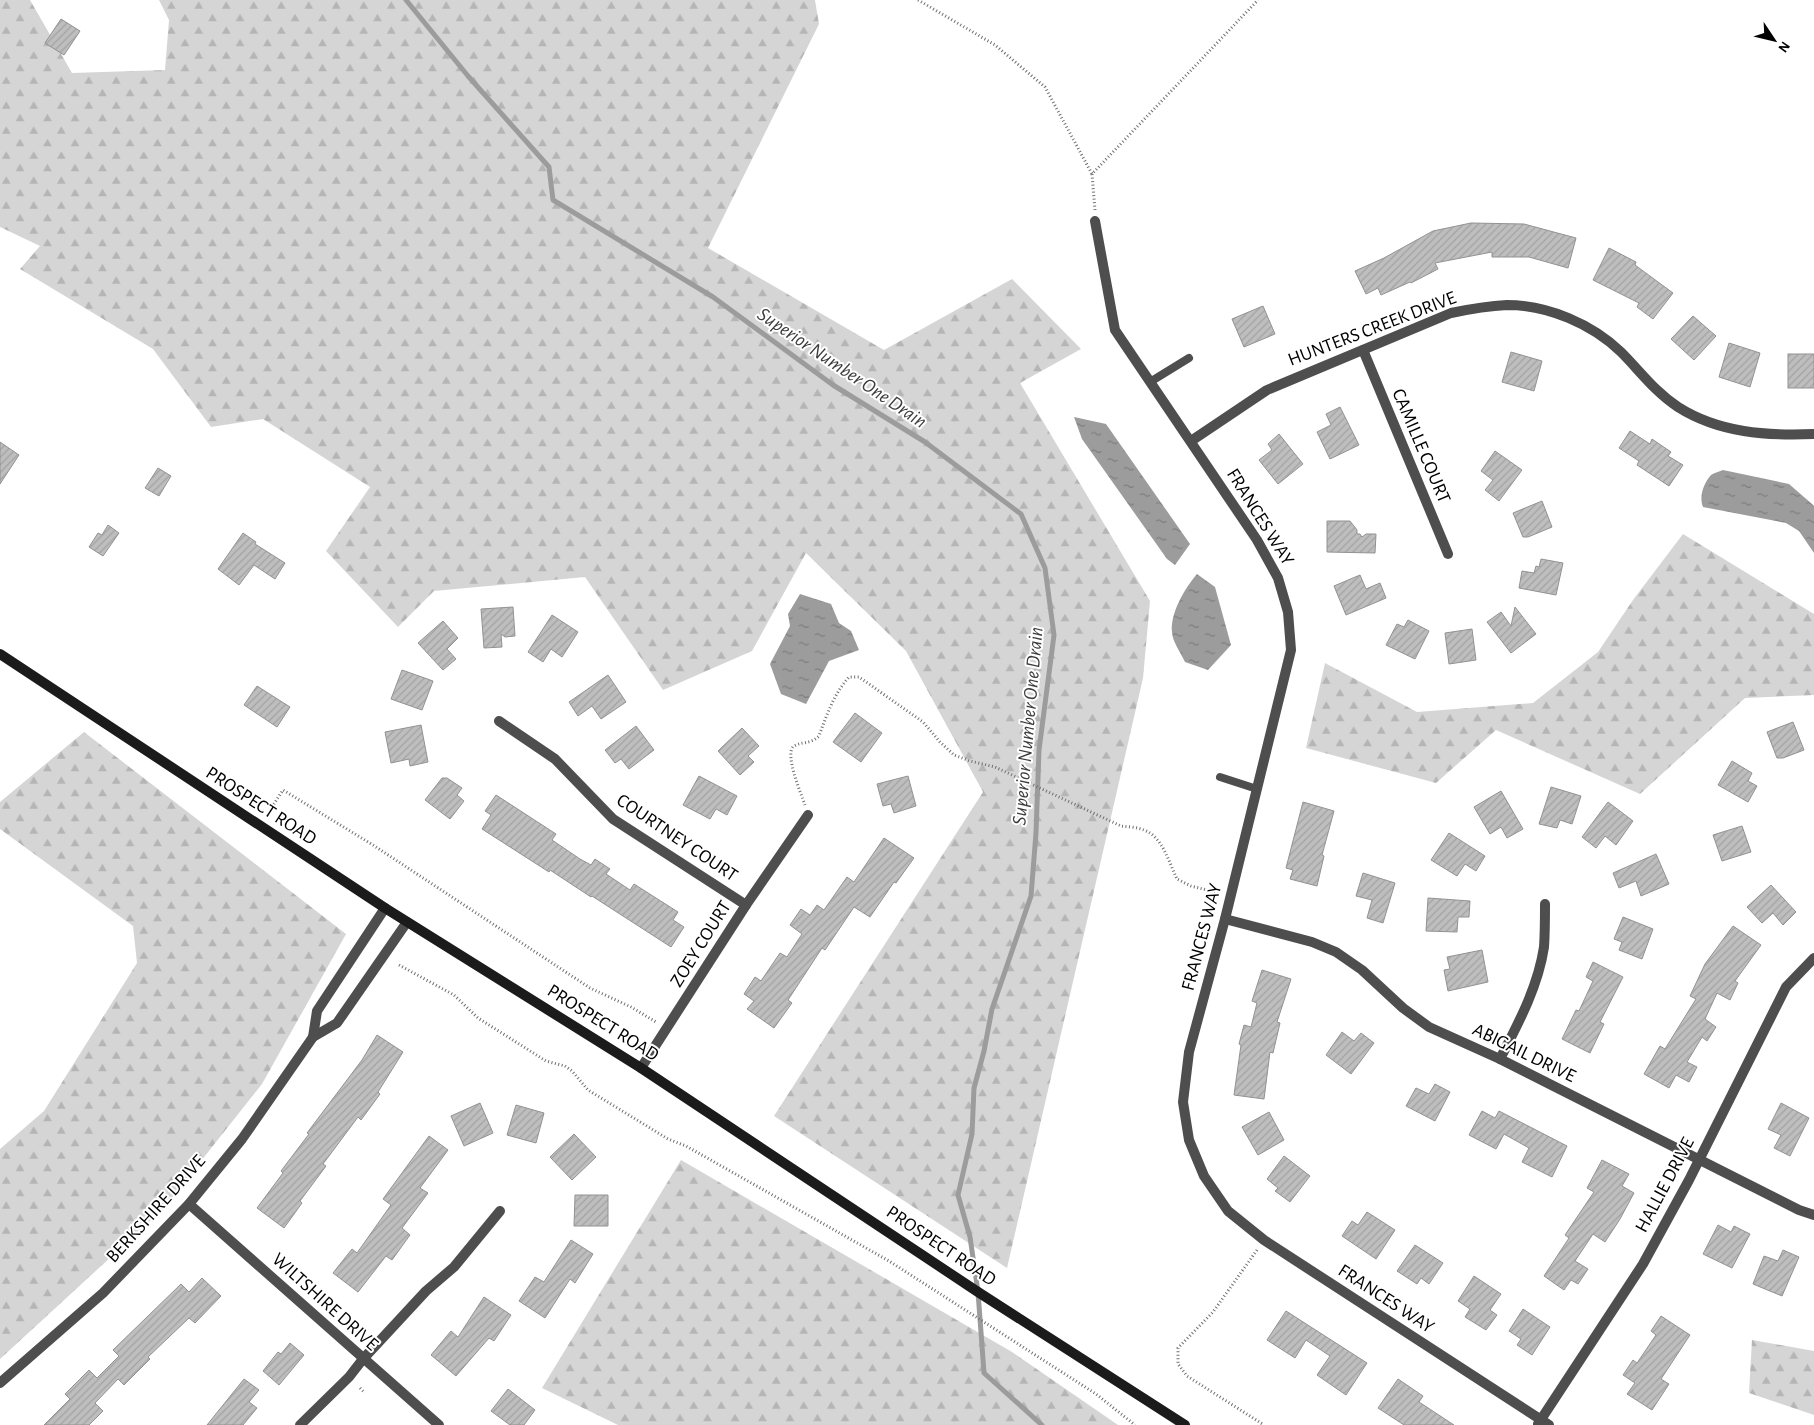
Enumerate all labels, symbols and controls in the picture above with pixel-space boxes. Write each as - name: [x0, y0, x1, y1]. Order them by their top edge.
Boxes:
- north arrow: [1749, 15, 1799, 65]
- text: N: [1775, 39, 1792, 55]
- street label: HUNTERS CREEK DRIVE: [1285, 288, 1459, 370]
- water label: Superior Number One Drain: [754, 304, 930, 432]
- street label: CAMILLE COURT: [1388, 386, 1454, 506]
- street label: FRANCES WAY: [1223, 465, 1297, 569]
- water label: Superior Number One Drain: [1009, 626, 1047, 826]
- street label: PROSPECT ROAD: [202, 763, 320, 849]
- street label: COURTNEY COURT: [613, 791, 741, 885]
- street label: FRANCES WAY: [1179, 881, 1225, 993]
- street label: ZOEY COURT: [667, 898, 735, 990]
- street label: PROSPECT ROAD: [544, 981, 662, 1065]
- street label: ABIGAIL DRIVE: [1470, 1020, 1578, 1086]
- street label: HALLIE DRIVE: [1632, 1134, 1698, 1236]
- street label: BERKSHIRE DRIVE: [103, 1151, 209, 1267]
- street label: PROSPECT ROAD: [883, 1202, 999, 1290]
- street label: WILTSHIRE DRIVE: [268, 1250, 382, 1354]
- street label: FRANCES WAY: [1335, 1261, 1437, 1337]

